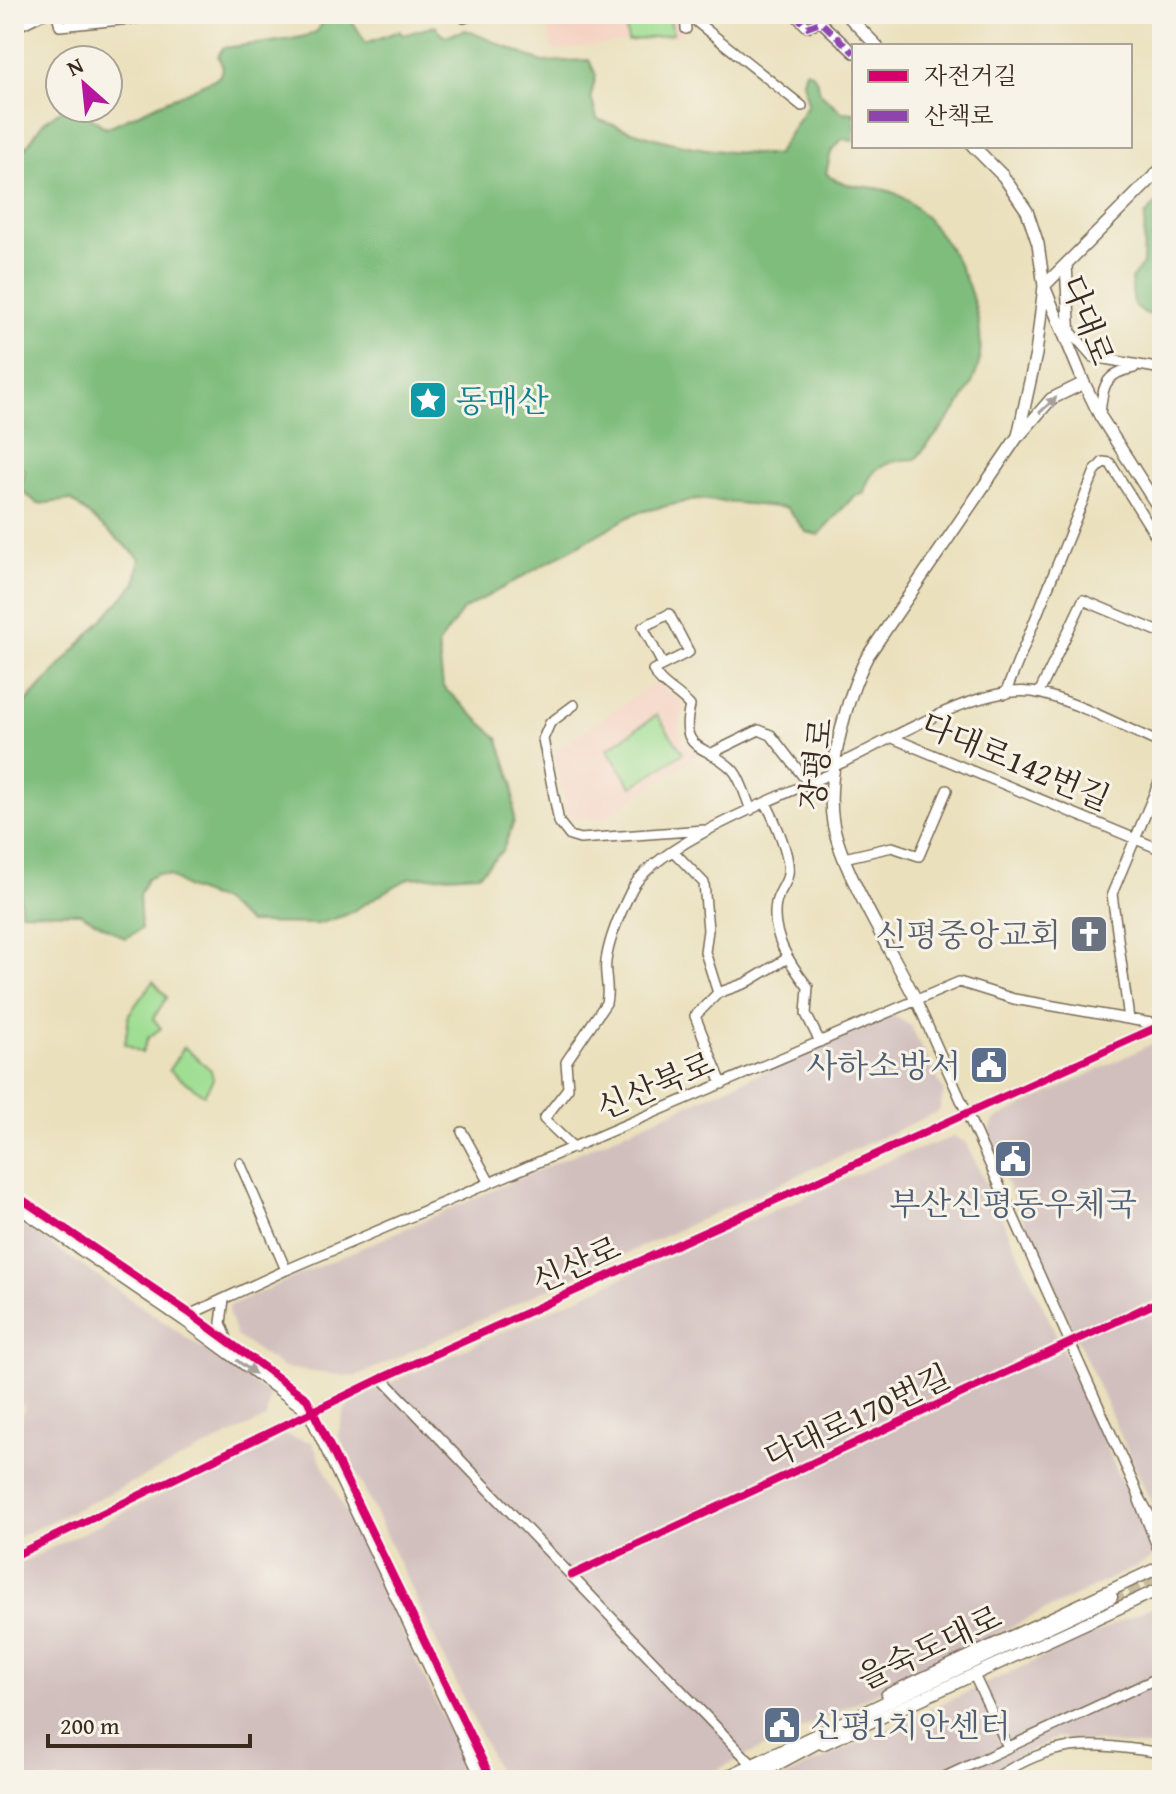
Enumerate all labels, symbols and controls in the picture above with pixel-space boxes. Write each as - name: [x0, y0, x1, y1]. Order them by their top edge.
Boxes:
- north arrow: [44, 44, 124, 124]
- legend: [852, 44, 1132, 148]
- text: N: [61, 48, 89, 84]
- text: 자전거길: [924, 58, 1017, 93]
- text: 산책로: [924, 98, 994, 133]
- street label: 다대로: [1049, 268, 1127, 372]
- place label: 동매산: [456, 377, 549, 424]
- place icon: 동매산: [407, 379, 449, 421]
- one-way arrow: [1038, 396, 1058, 414]
- street label: 다대로142번길: [914, 700, 1118, 822]
- street label: 장평로: [788, 715, 844, 813]
- place label: 신평중앙교회: [876, 911, 1061, 958]
- church icon: 신평중앙교회: [1068, 913, 1110, 955]
- street label: 신산북로: [589, 1039, 721, 1131]
- place label: 사하소방서: [806, 1042, 961, 1089]
- public building icon: 사하소방서: [968, 1044, 1010, 1086]
- public building icon: 부산신평동우체국: [992, 1138, 1034, 1180]
- place label: 부산신평동우체국: [889, 1180, 1137, 1227]
- street label: 신산로: [524, 1224, 628, 1304]
- street label: 다대로170번길: [756, 1352, 958, 1480]
- one-way arrow: [235, 1359, 257, 1375]
- street label: 을숙도대로: [849, 1593, 1009, 1701]
- scale bar: [48, 1698, 250, 1748]
- place label: 신평1치안센터: [810, 1702, 1011, 1749]
- public building icon: 신평1치안센터: [761, 1704, 803, 1746]
- text: 200 m: [60, 1708, 120, 1743]

